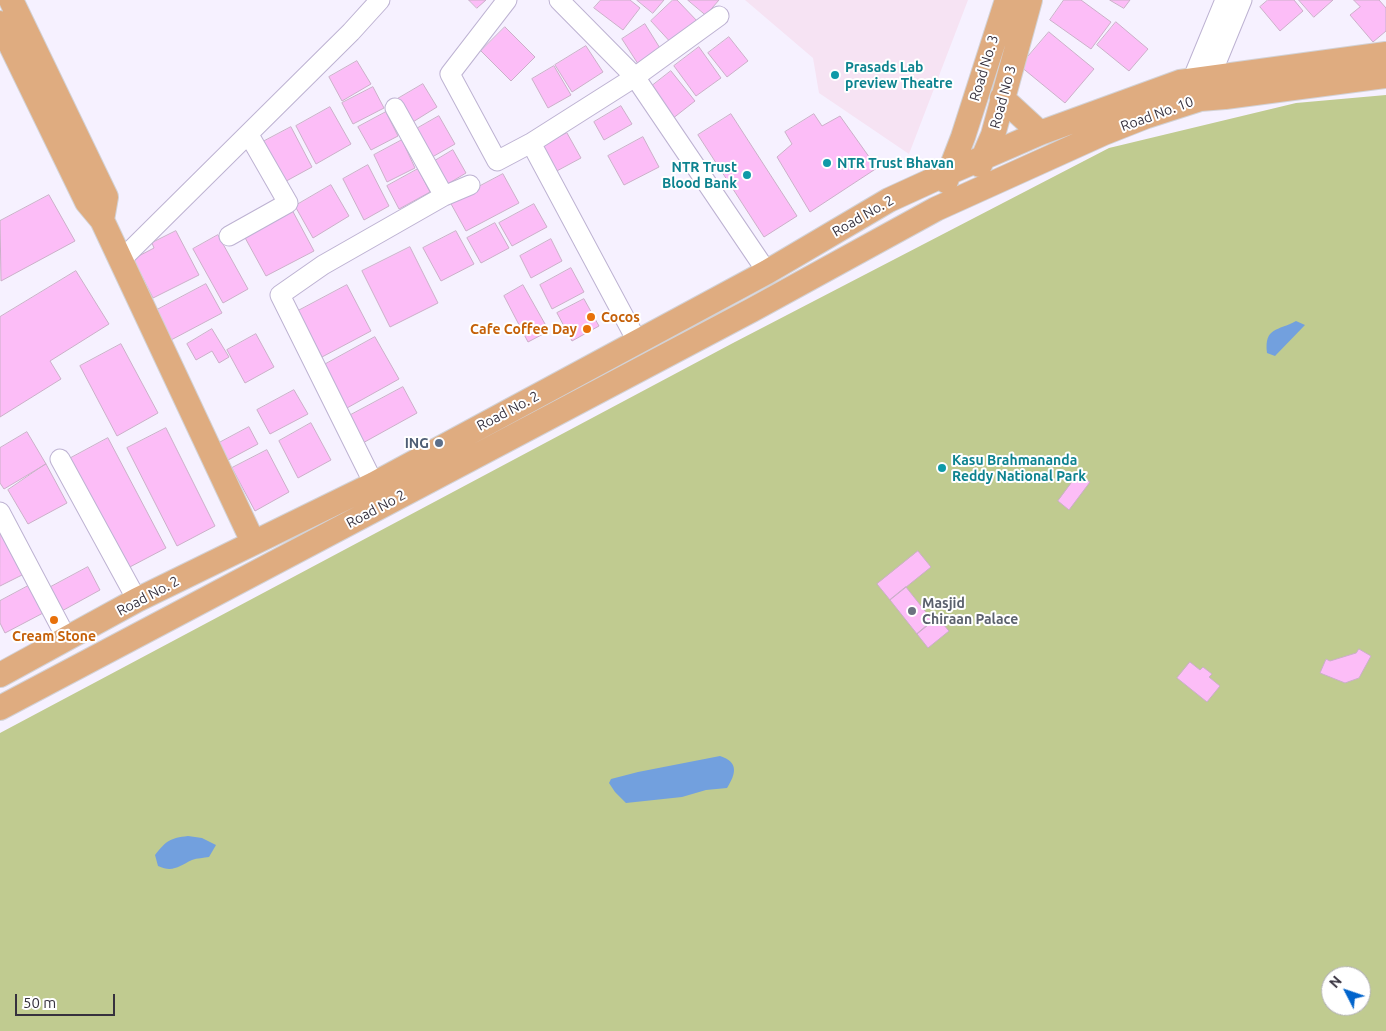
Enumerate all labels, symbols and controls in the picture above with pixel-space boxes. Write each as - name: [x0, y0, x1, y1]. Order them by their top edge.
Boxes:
- street label: Road No. 3: [966, 33, 1002, 103]
- place label: Prasads Lab preview Theatre: [845, 59, 953, 92]
- street label: Road No 3: [987, 64, 1019, 130]
- marker: Prasads Lab preview Theatre: [829, 69, 841, 81]
- street label: Road No. 10: [1118, 93, 1196, 135]
- place label: NTR Trust Bhavan: [837, 155, 954, 171]
- marker: NTR Trust Bhavan: [821, 157, 833, 169]
- place label: NTR Trust Blood Bank: [662, 159, 737, 192]
- marker: NTR Trust Blood Bank: [741, 169, 753, 181]
- street label: Road No. 2: [829, 192, 897, 240]
- place label: Cocos: [601, 309, 640, 325]
- marker: Cocos: [585, 311, 597, 323]
- place label: Cafe Coffee Day: [470, 321, 577, 337]
- marker: Cafe Coffee Day: [581, 323, 593, 335]
- street label: Road No. 2: [474, 388, 542, 434]
- place label: ING: [405, 435, 429, 451]
- marker: ING: [433, 437, 445, 449]
- place label: Kasu Brahmananda Reddy National Park: [952, 452, 1086, 484]
- marker: Kasu Brahmananda Reddy National Park: [936, 462, 948, 474]
- street label: Road No 2: [343, 486, 409, 532]
- street label: Road No. 2: [114, 573, 182, 619]
- place label: Masjid Chiraan Palace: [922, 595, 1018, 628]
- marker: Masjid Chiraan Palace: [906, 605, 918, 617]
- marker: Cream Stone: [48, 614, 60, 626]
- place label: Cream Stone: [12, 628, 96, 644]
- north arrow: [1321, 966, 1371, 1016]
- text: N: [1326, 973, 1345, 991]
- scale bar: [18, 984, 118, 1016]
- text: 50 m: [23, 994, 56, 1011]

